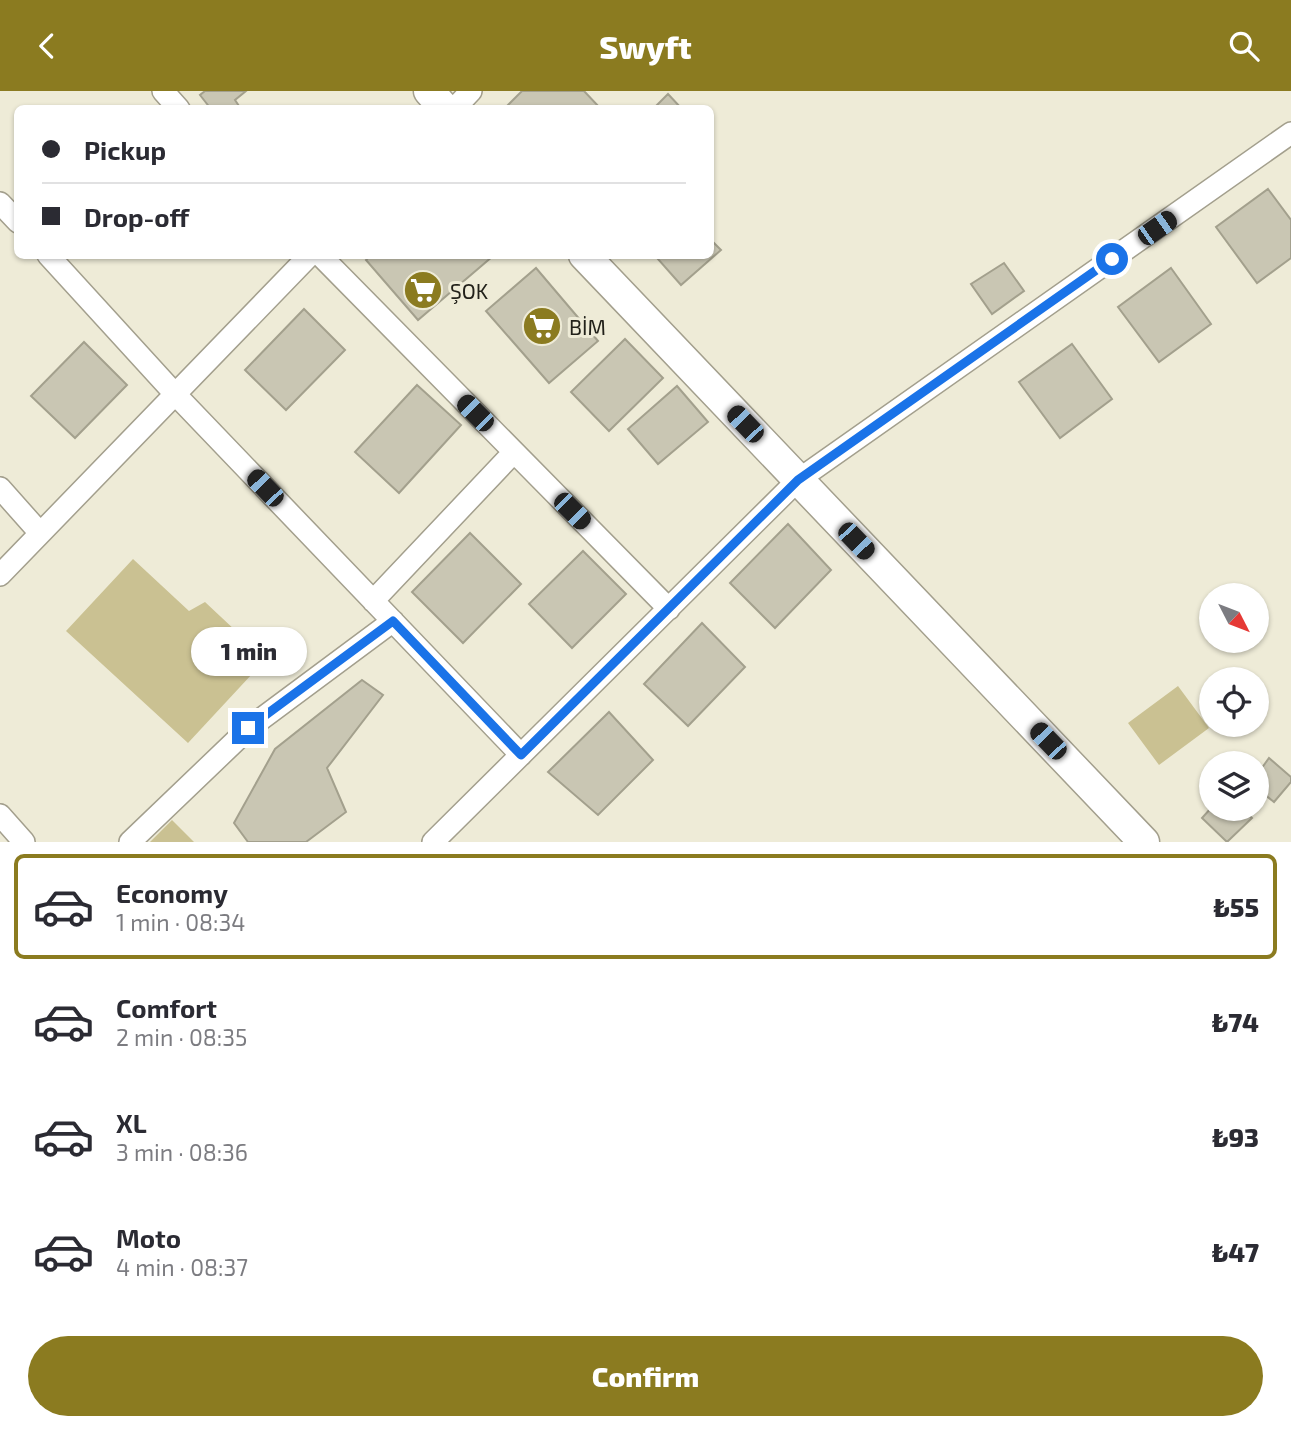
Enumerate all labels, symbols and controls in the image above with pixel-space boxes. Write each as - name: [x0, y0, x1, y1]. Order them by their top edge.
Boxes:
- icon: back: [28, 27, 66, 65]
- text: Swyft: [599, 27, 692, 65]
- icon: search: [1225, 27, 1263, 65]
- text: Pickup: [84, 134, 166, 165]
- text: Drop-off: [84, 201, 189, 232]
- car: [1134, 207, 1181, 249]
- route start: [1096, 243, 1128, 275]
- supermarket icon: ŞOK: [402, 269, 444, 311]
- place label: ŞOK: [450, 278, 489, 305]
- supermarket icon: BİM: [521, 305, 563, 347]
- place label: BİM: [569, 314, 606, 339]
- car: [453, 391, 498, 435]
- car: [723, 402, 768, 446]
- car: [243, 466, 288, 510]
- car: [550, 489, 595, 533]
- car: [834, 519, 879, 563]
- north arrow: [1199, 583, 1269, 653]
- map controls: [1199, 583, 1269, 821]
- callout: 1 min: [190, 627, 306, 675]
- text: 1 min: [221, 637, 277, 665]
- button: locate: [1199, 667, 1269, 737]
- route end: [232, 712, 264, 744]
- car: [1026, 719, 1071, 763]
- button: layers: [1199, 751, 1269, 821]
- icon: car: [32, 875, 95, 938]
- text: Economy: [116, 877, 228, 908]
- text: ₺55: [1214, 891, 1259, 922]
- text: 1 min · 08:34: [116, 908, 245, 936]
- icon: car: [32, 990, 95, 1053]
- text: Comfort: [116, 992, 217, 1023]
- text: ₺74: [1212, 1006, 1259, 1037]
- text: 2 min · 08:35: [116, 1023, 247, 1051]
- icon: car: [32, 1105, 95, 1168]
- text: XL: [116, 1107, 147, 1138]
- text: ₺93: [1212, 1121, 1259, 1152]
- text: 3 min · 08:36: [116, 1138, 248, 1166]
- icon: car: [32, 1220, 95, 1283]
- text: Moto: [116, 1222, 181, 1253]
- text: ₺47: [1212, 1236, 1259, 1267]
- text: 4 min · 08:37: [116, 1253, 248, 1281]
- button: Confirm: [28, 1336, 1263, 1416]

